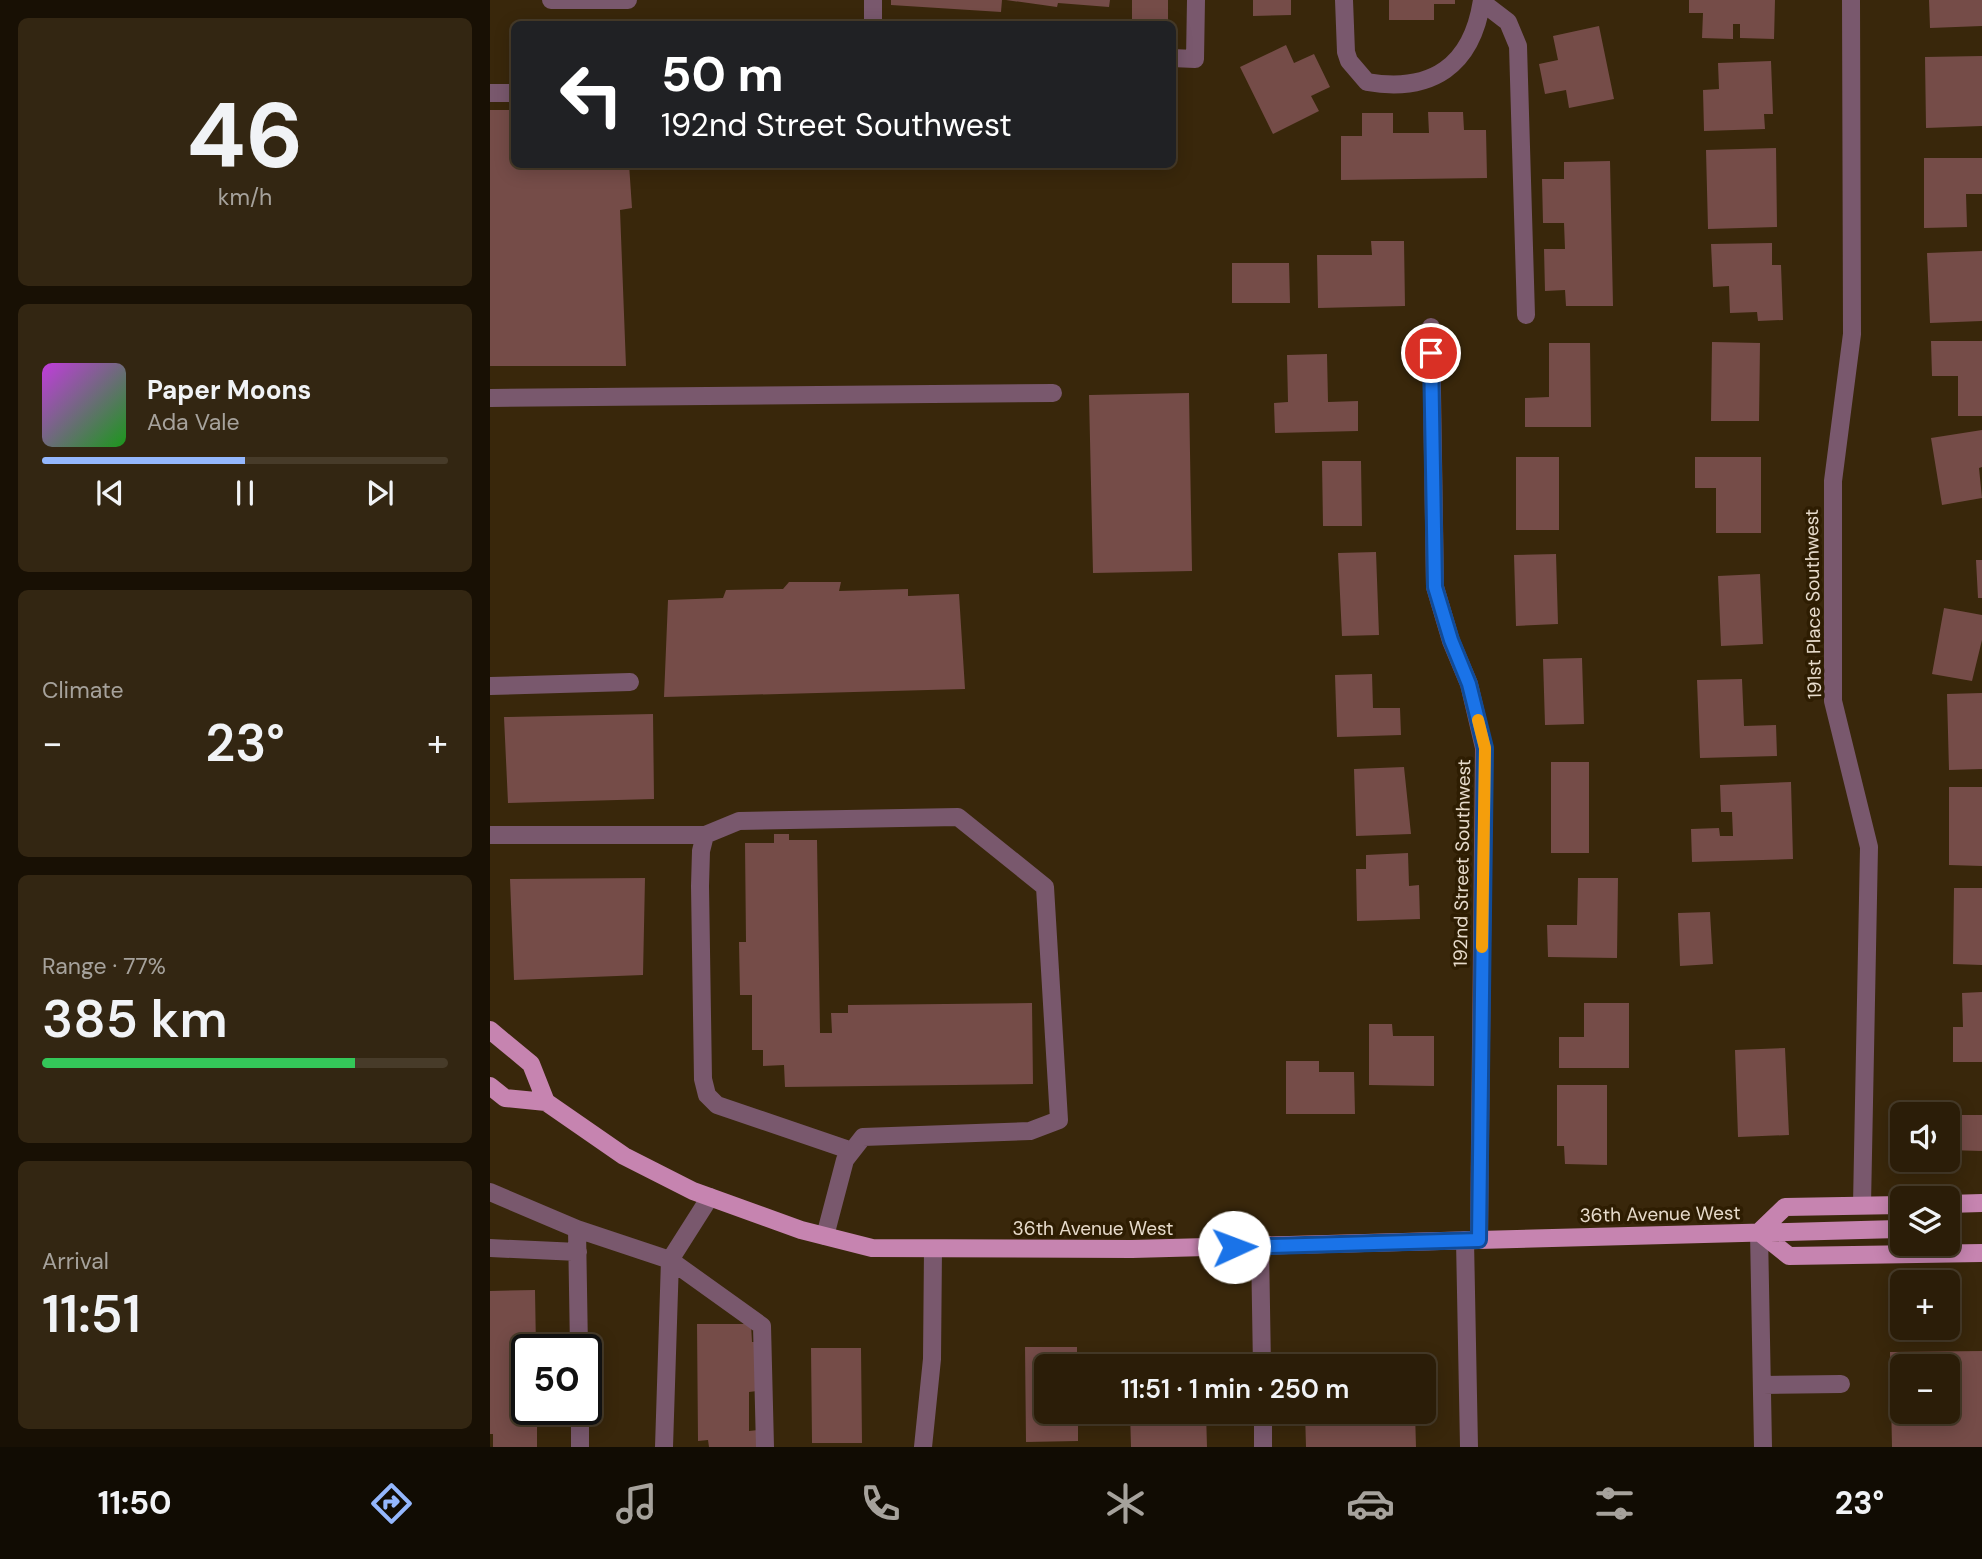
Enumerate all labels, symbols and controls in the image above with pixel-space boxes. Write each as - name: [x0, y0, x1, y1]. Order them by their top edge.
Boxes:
- text: 50 m: [661, 42, 784, 106]
- icon: left: [546, 49, 637, 140]
- text: 46: [187, 77, 303, 195]
- text: 192nd Street Southwest: [661, 104, 1012, 146]
- text: km/h: [218, 182, 272, 212]
- pin: [1401, 323, 1461, 383]
- icon: arrive: [1412, 334, 1450, 372]
- text: Paper Moons: [147, 373, 311, 407]
- text: Ada Vale: [147, 407, 240, 437]
- icon: previous: [91, 474, 129, 512]
- icon: pause: [226, 474, 264, 512]
- icon: next: [361, 474, 399, 512]
- street label: 191st Place Southwest: [1799, 509, 1827, 699]
- text: Climate: [42, 675, 124, 705]
- text: 23°: [205, 709, 285, 777]
- text: −: [42, 718, 63, 768]
- text: +: [427, 718, 448, 768]
- street label: 192nd Street Southwest: [1448, 759, 1476, 967]
- text: Range · 77%: [42, 951, 166, 981]
- text: 385 km: [42, 985, 228, 1053]
- map controls: [1890, 1102, 1960, 1424]
- button: sound: [1890, 1102, 1960, 1172]
- button: layers: [1890, 1186, 1960, 1256]
- street label: 36th Avenue West: [1579, 1200, 1741, 1228]
- position arrow: [1197, 1210, 1271, 1284]
- street label: 36th Avenue West: [1013, 1216, 1174, 1241]
- text: Arrival: [42, 1246, 109, 1276]
- button: +: [1890, 1270, 1960, 1340]
- text: 11:51: [42, 1280, 141, 1348]
- speed limit sign: 50: [511, 1334, 602, 1425]
- button: −: [1890, 1354, 1960, 1424]
- text: 11:51 · 1 min · 250 m: [1121, 1372, 1349, 1406]
- icon: directions: [367, 1479, 416, 1528]
- icon: music: [612, 1479, 661, 1528]
- icon: phone: [856, 1479, 905, 1528]
- icon: climate: [1101, 1479, 1150, 1528]
- icon: car: [1346, 1479, 1395, 1528]
- icon: filters: [1590, 1479, 1639, 1528]
- text: 11:50: [98, 1482, 172, 1524]
- text: 23°: [1835, 1482, 1884, 1524]

